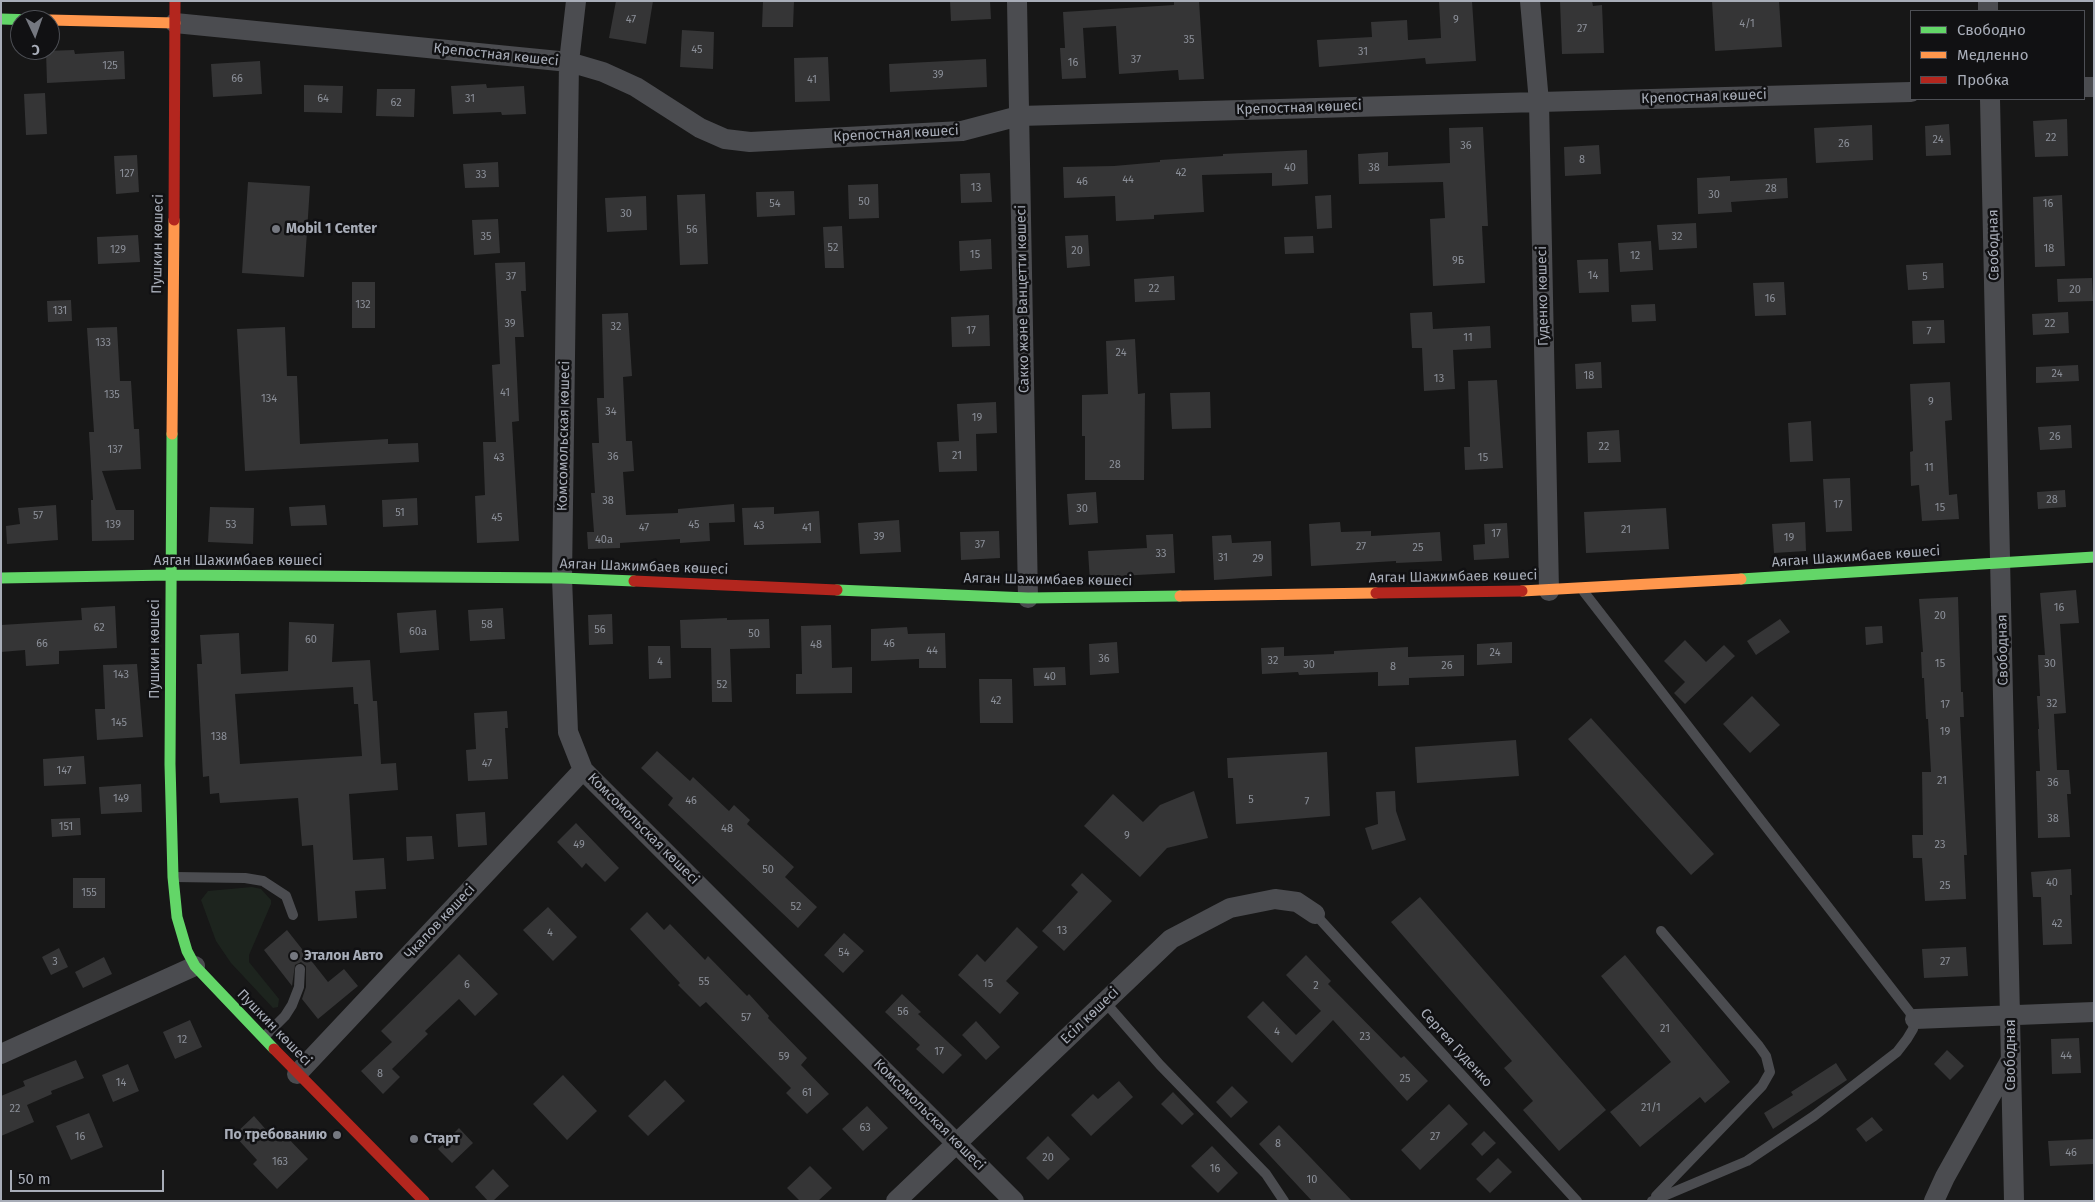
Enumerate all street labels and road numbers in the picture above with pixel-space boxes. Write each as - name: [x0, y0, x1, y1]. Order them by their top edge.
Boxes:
- street label: Крепостная көшесі: [433, 40, 559, 70]
- street label: Крепостная көшесі: [1641, 86, 1767, 108]
- street label: Крепостная көшесі: [1236, 97, 1362, 119]
- street label: Крепостная көшесі: [833, 122, 959, 146]
- street label: Пушкин көшесі: [149, 194, 167, 294]
- street label: Сакко және Ванцетти көшесі: [1013, 205, 1033, 393]
- street label: Свободная: [1985, 209, 2003, 281]
- street label: Гуденко көшесі: [1534, 246, 1552, 346]
- street label: Комсомольская көшесі: [554, 361, 574, 511]
- street label: Аяган Шажимбаев көшесі: [1771, 543, 1941, 571]
- street label: Аяган Шажимбаев көшесі: [154, 553, 322, 569]
- street label: Аяган Шажимбаев көшесі: [559, 556, 729, 578]
- street label: Аяган Шажимбаев көшесі: [1368, 567, 1538, 587]
- street label: Аяган Шажимбаев көшесі: [963, 570, 1133, 590]
- street label: Пушкин көшесі: [147, 599, 163, 699]
- street label: Свободная: [1994, 614, 2012, 686]
- street label: Комсомольская көшесі: [584, 770, 702, 888]
- street label: Чкалов көшесі: [401, 881, 479, 963]
- street label: Есіл көшесі: [1057, 984, 1123, 1048]
- street label: Пушкин көшесі: [233, 986, 315, 1070]
- street label: Сергея Гуденко: [1416, 1005, 1496, 1091]
- street label: Свободная: [2003, 1019, 2019, 1091]
- street label: Комсомольская көшесі: [870, 1056, 988, 1174]

